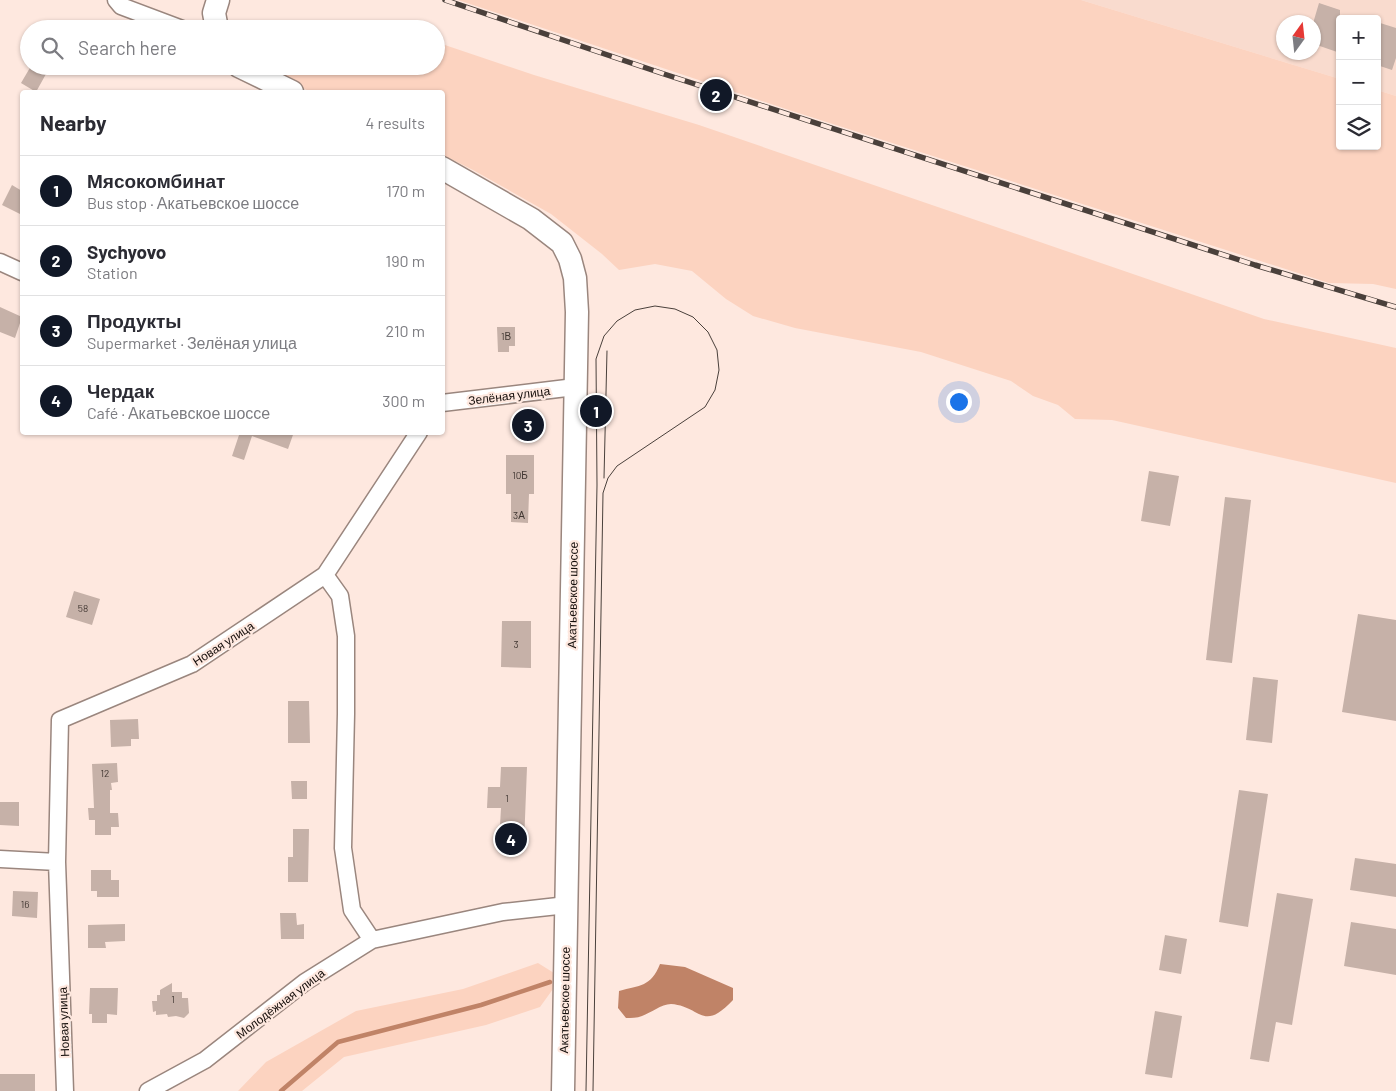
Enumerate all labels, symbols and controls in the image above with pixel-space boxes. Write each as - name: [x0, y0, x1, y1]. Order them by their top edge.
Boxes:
- north arrow: [1276, 15, 1321, 60]
- map controls: [1336, 15, 1381, 150]
- button: +: [1336, 15, 1381, 60]
- search box: [20, 20, 445, 75]
- icon: search: [38, 34, 66, 62]
- text: Search here: [78, 36, 177, 59]
- button: −: [1336, 60, 1381, 105]
- pin: 2: [700, 76, 732, 114]
- button: layers: [1336, 105, 1381, 150]
- text: Nearby: [40, 110, 106, 135]
- text: 4 results: [365, 113, 425, 132]
- text: Мясокомбинат: [87, 169, 225, 192]
- text: 1: [53, 181, 59, 200]
- text: 170 m: [386, 181, 425, 200]
- text: Bus stop · Акатьевское шоссе: [87, 193, 299, 212]
- text: Sychyovo: [87, 240, 166, 263]
- text: 2: [52, 251, 60, 270]
- text: 190 m: [386, 251, 425, 270]
- text: Station: [87, 263, 138, 282]
- text: Продукты: [87, 309, 182, 332]
- text: 3: [52, 321, 60, 340]
- text: 210 m: [386, 321, 425, 340]
- house number: 1В: [501, 330, 511, 342]
- text: Supermarket · Зелёная улица: [87, 333, 297, 352]
- text: Чердак: [87, 379, 154, 402]
- street label: Зелёная улица: [467, 383, 551, 408]
- your location: [946, 389, 972, 415]
- text: 4: [51, 391, 61, 410]
- text: 300 m: [382, 391, 425, 410]
- pin: 1: [580, 392, 612, 430]
- text: Café · Акатьевское шоссе: [87, 403, 270, 422]
- pin: 3: [512, 406, 544, 444]
- house number: 10Б: [512, 469, 528, 481]
- house number: 3А: [513, 509, 525, 521]
- street label: Акатьевское шоссе: [564, 541, 580, 648]
- house number: 58: [78, 602, 88, 614]
- street label: Новая улица: [190, 618, 257, 669]
- house number: 3: [513, 638, 519, 650]
- house number: 12: [101, 767, 109, 779]
- house number: 1: [505, 792, 509, 804]
- pin: 4: [495, 820, 527, 858]
- house number: 16: [21, 898, 29, 910]
- street label: Акатьевское шоссе: [556, 946, 572, 1053]
- street label: Молодёжная улица: [233, 965, 328, 1042]
- street label: Новая улица: [55, 986, 72, 1057]
- house number: 1: [171, 993, 175, 1005]

